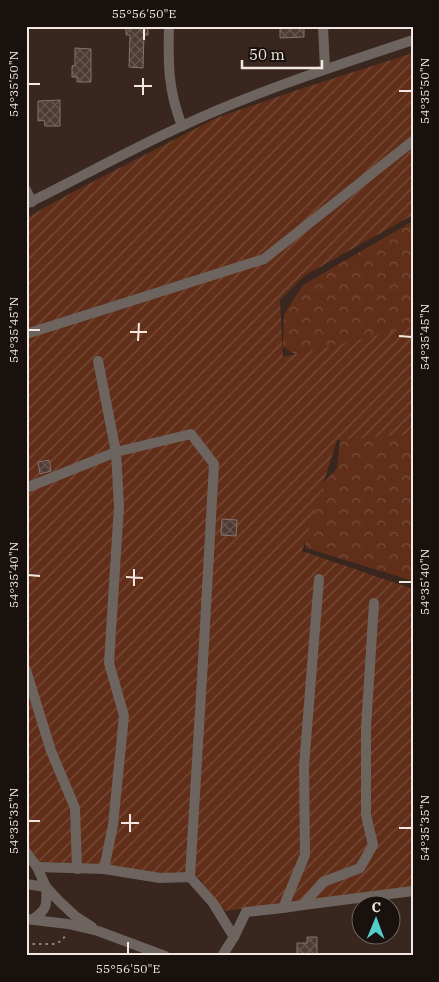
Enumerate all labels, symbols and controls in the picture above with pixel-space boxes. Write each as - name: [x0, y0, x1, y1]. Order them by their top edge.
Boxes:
- text: 55°56'50"E: [112, 6, 176, 21]
- scale bar: [242, 38, 322, 70]
- text: 50 m: [249, 45, 285, 64]
- text: 54°35'50"N: [6, 51, 21, 117]
- text: 54°35'50"N: [417, 58, 432, 124]
- text: 54°35'45"N: [6, 297, 21, 363]
- text: 54°35'45"N: [417, 304, 432, 370]
- text: 54°35'40"N: [6, 542, 21, 608]
- text: 54°35'40"N: [417, 549, 432, 615]
- text: 54°35'35"N: [6, 788, 21, 854]
- text: 54°35'35"N: [417, 795, 432, 861]
- north arrow: [352, 894, 402, 944]
- text: С: [371, 898, 381, 916]
- text: 55°56'50"E: [96, 961, 160, 976]

